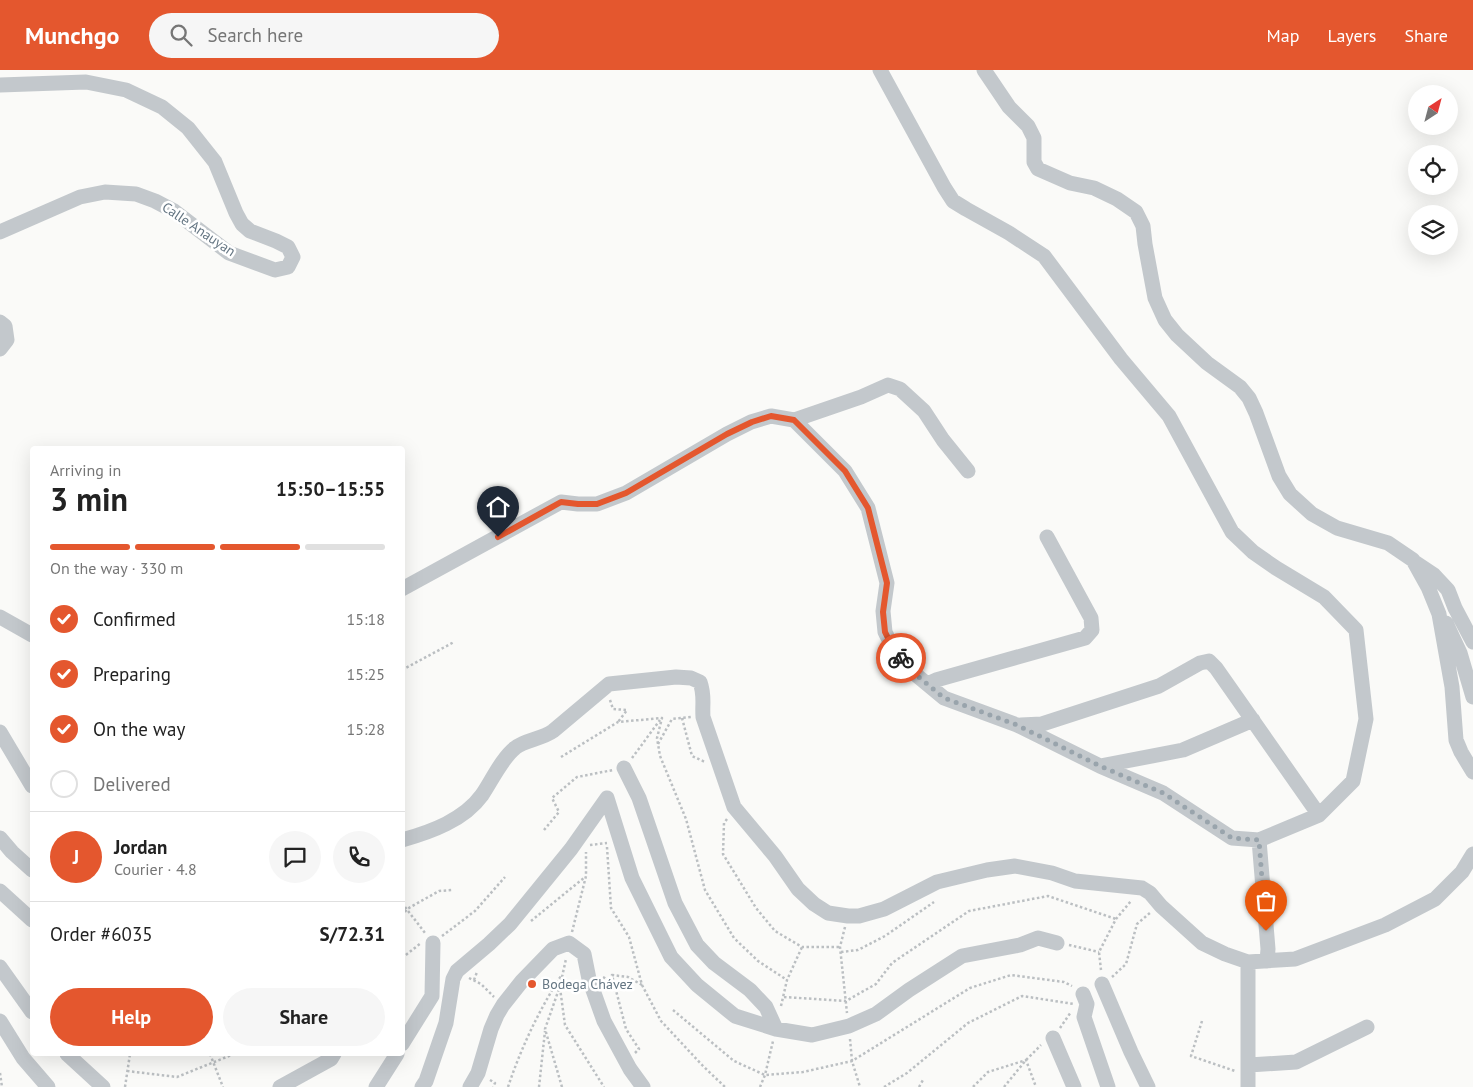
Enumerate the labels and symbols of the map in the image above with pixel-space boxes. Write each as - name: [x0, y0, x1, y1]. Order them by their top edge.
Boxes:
- north arrow: [1408, 85, 1458, 135]
- street label: Calle Anauyan: [159, 198, 239, 260]
- pin: [477, 486, 519, 537]
- courier: [876, 633, 926, 683]
- pin: [1245, 880, 1287, 931]
- place label: Bodega Chávez: [542, 975, 633, 993]
- marker: Bodega Chávez: [526, 978, 538, 990]

